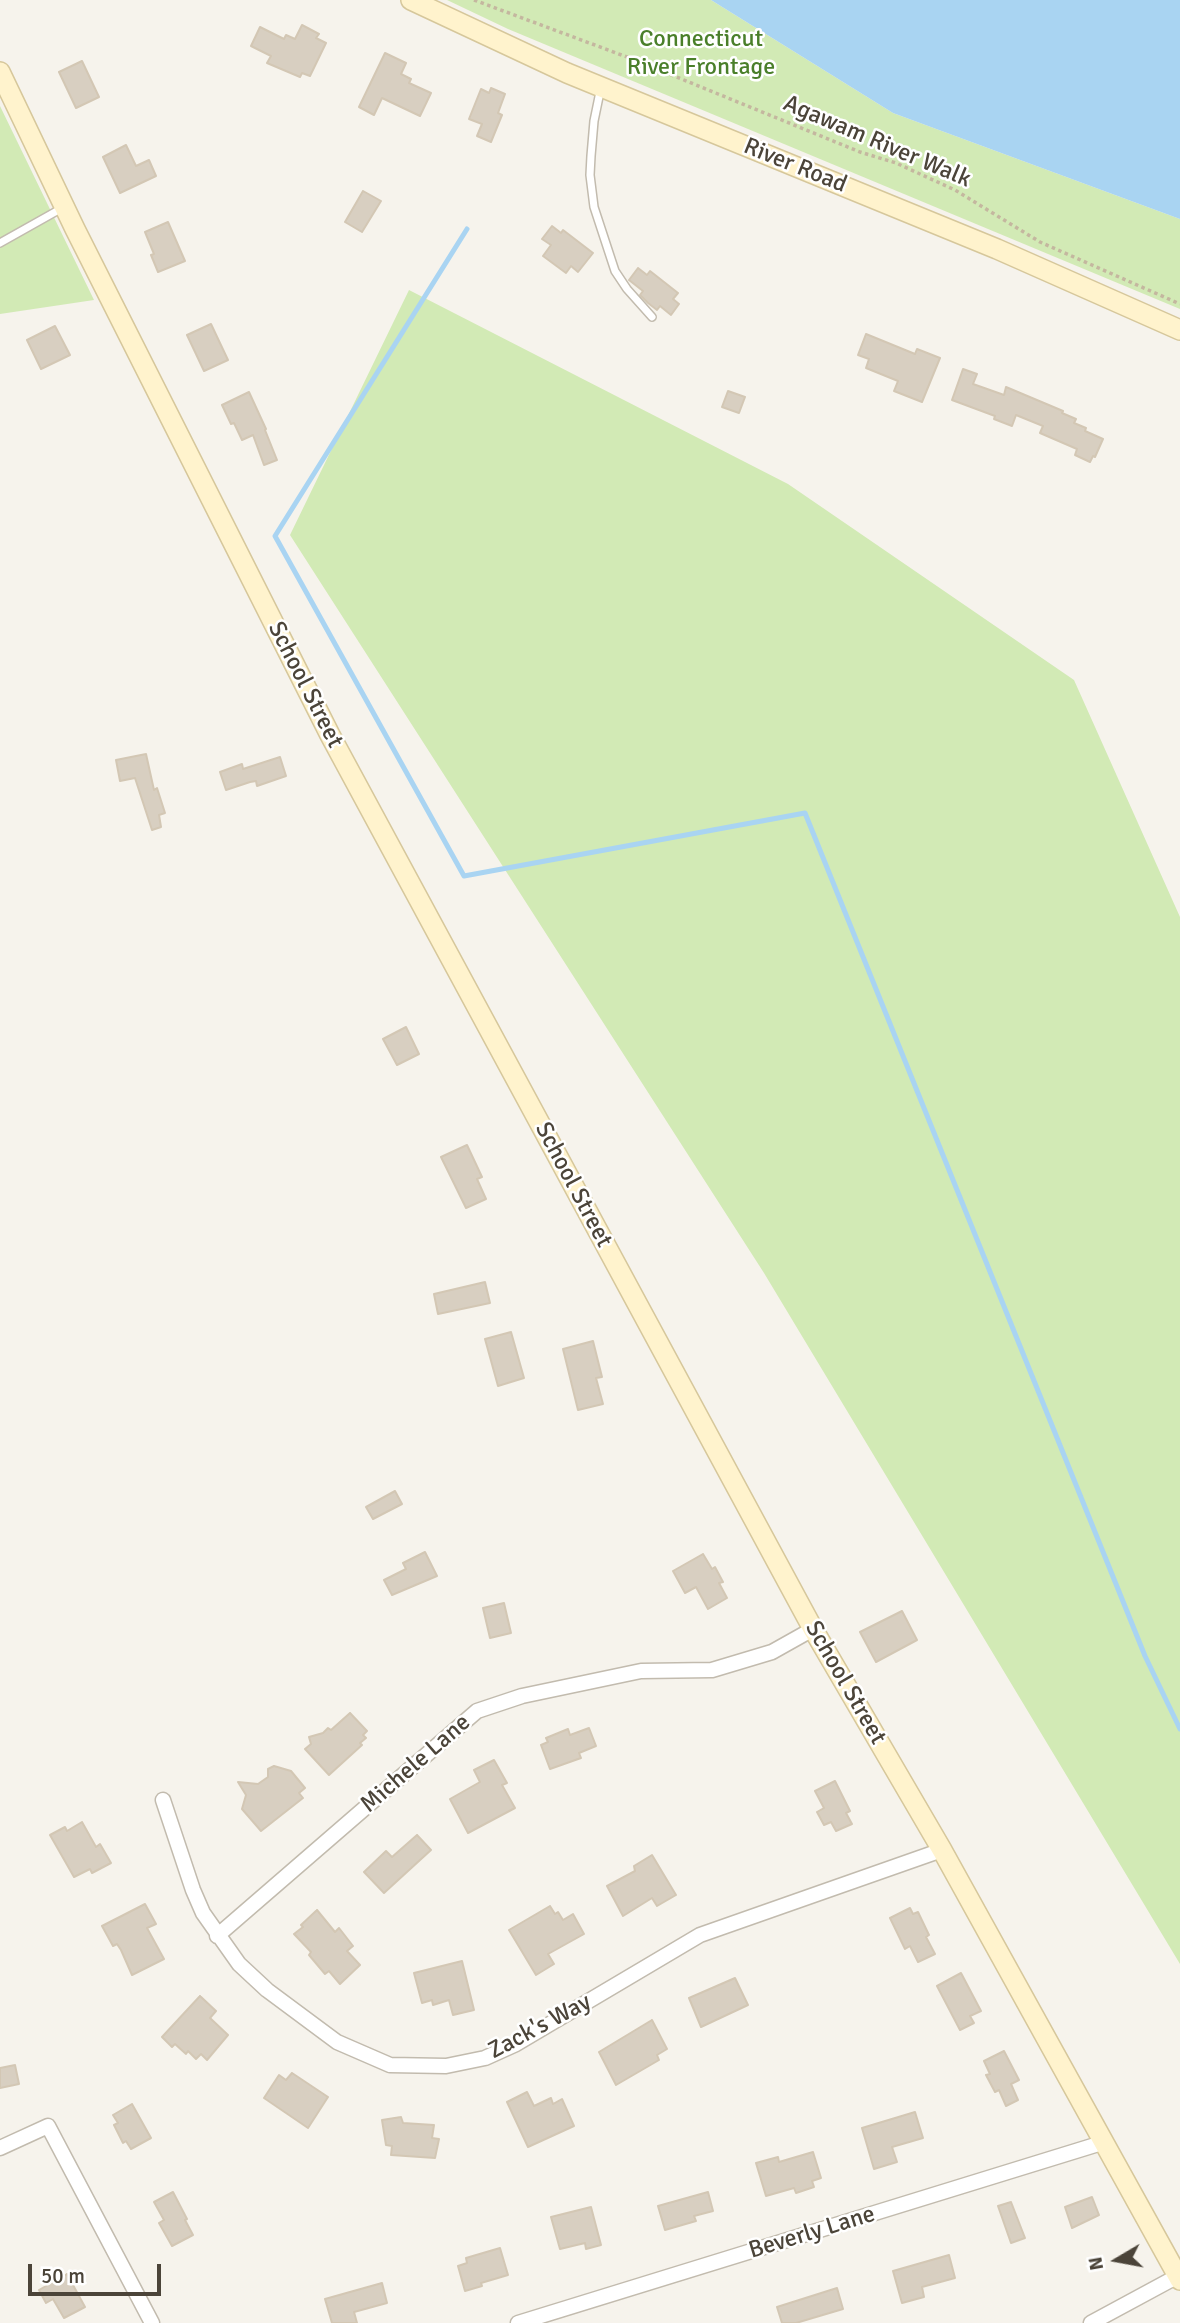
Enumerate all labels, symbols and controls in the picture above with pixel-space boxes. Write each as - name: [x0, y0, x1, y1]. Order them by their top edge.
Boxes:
- park label: Connecticut River Frontage: [627, 26, 775, 82]
- street label: Agawam River Walk: [779, 89, 975, 195]
- street label: River Road: [739, 132, 851, 200]
- street label: School Street: [261, 617, 349, 753]
- street label: School Street: [528, 1118, 618, 1252]
- street label: School Street: [798, 1616, 892, 1750]
- street label: Michele Lane: [355, 1709, 477, 1819]
- street label: Zack's Way: [484, 1988, 596, 2066]
- street label: Beverly Lane: [745, 2200, 879, 2266]
- north arrow: [1082, 2225, 1152, 2295]
- scale bar: [32, 2250, 164, 2294]
- text: N: [1083, 2255, 1109, 2272]
- text: 50 m: [41, 2263, 85, 2289]

